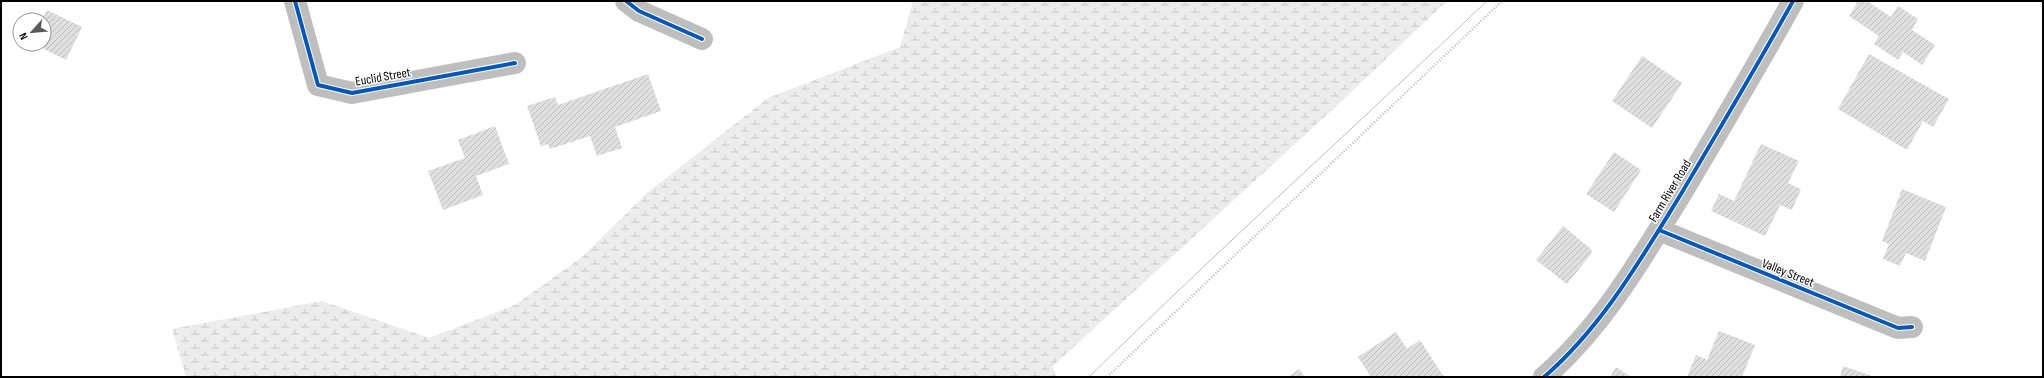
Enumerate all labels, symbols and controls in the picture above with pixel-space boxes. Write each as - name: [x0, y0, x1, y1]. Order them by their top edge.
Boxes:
- north arrow: [12, 12, 52, 52]
- text: N: [16, 31, 31, 42]
- street label: Euclid Street: [354, 64, 412, 90]
- street label: Farm River Road: [1645, 157, 1695, 225]
- street label: Valley Street: [1760, 255, 1816, 291]

